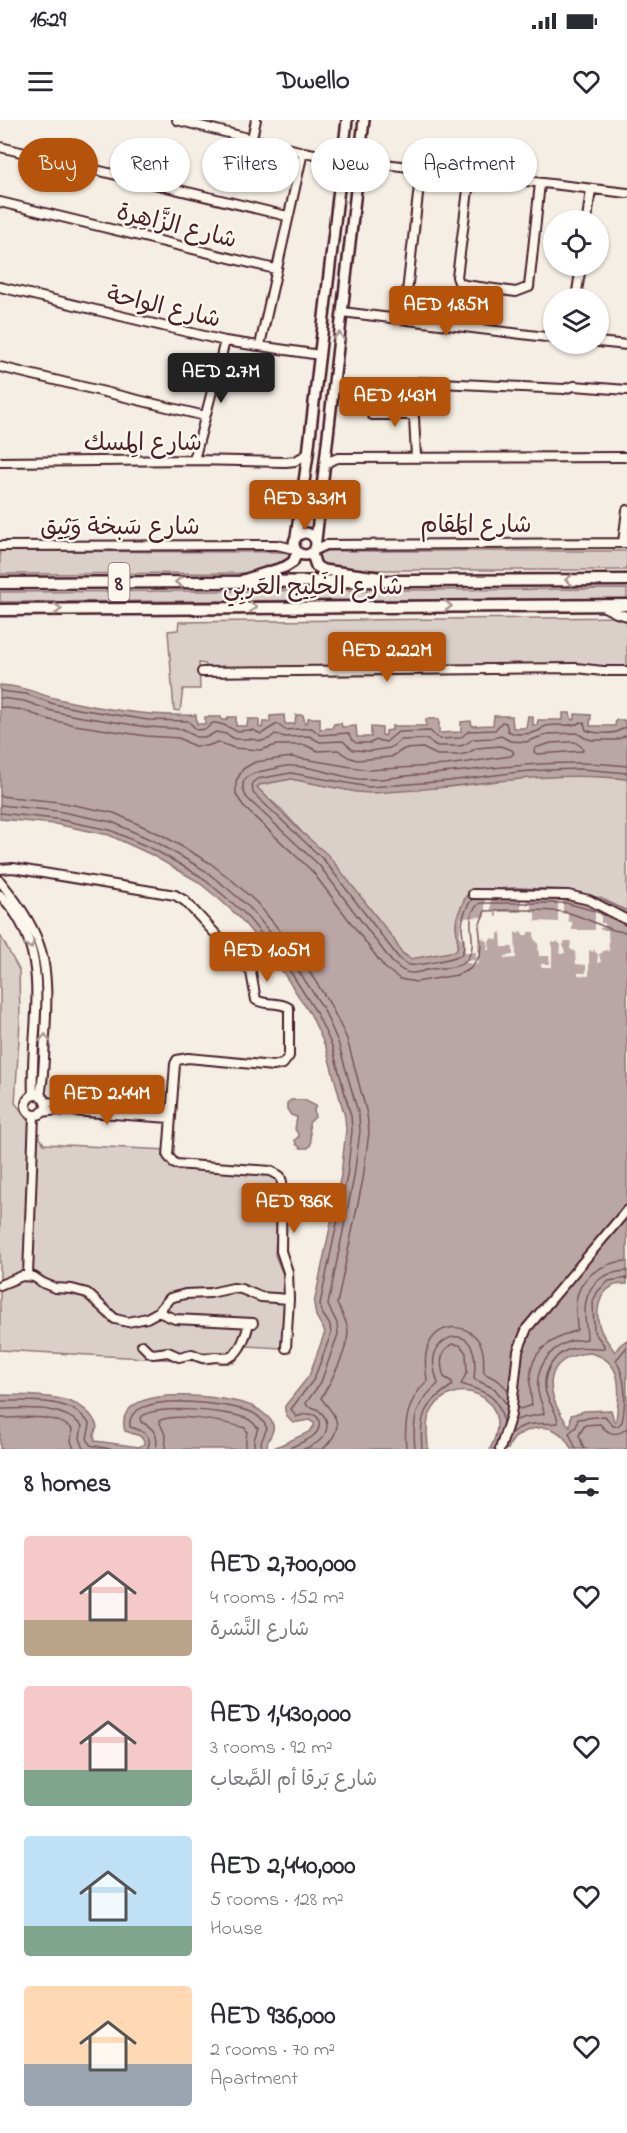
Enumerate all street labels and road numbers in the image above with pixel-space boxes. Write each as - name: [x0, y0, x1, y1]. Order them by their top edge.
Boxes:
- street label: شارع الزَّاهِرة: [113, 195, 240, 259]
- street label: شارع الواحة: [103, 278, 224, 338]
- street label: شارع المِسك: [84, 427, 202, 462]
- street label: شارع المَقام: [420, 509, 532, 544]
- street label: شارع سَبخة وَثِيق: [40, 511, 200, 546]
- road number: 8: [108, 563, 130, 601]
- street label: شارع الخَلِيج العَربِي: [223, 571, 403, 607]

